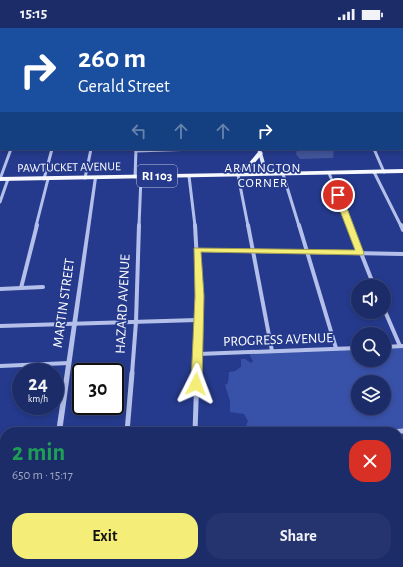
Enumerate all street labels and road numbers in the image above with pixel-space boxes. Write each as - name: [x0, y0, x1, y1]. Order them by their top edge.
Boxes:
- street label: PAWTUCKET AVENUE: [17, 160, 121, 174]
- road number: RI 103: [137, 165, 177, 187]
- street label: HAZARD AVENUE: [113, 254, 133, 354]
- street label: MARTIN STREET: [51, 257, 77, 349]
- street label: PROGRESS AVENUE: [223, 331, 333, 349]

